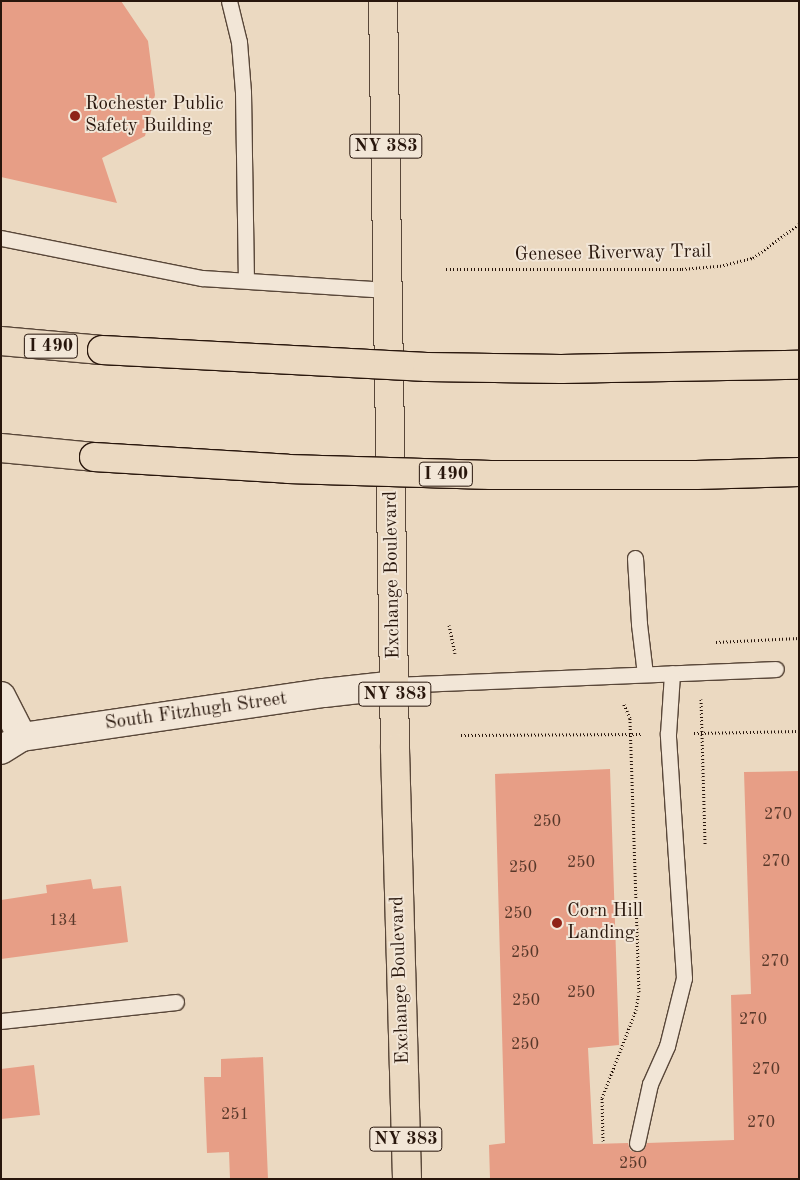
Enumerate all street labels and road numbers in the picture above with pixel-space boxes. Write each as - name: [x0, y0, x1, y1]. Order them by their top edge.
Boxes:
- road number: NY 383: [348, 130, 424, 162]
- street label: Genesee Riverway Trail: [515, 241, 711, 267]
- road number: I 490: [23, 331, 78, 362]
- road number: I 490: [418, 458, 474, 489]
- street label: Exchange Boulevard: [380, 491, 406, 659]
- road number: NY 383: [358, 679, 432, 710]
- street label: South Fitzhugh Street: [104, 688, 288, 736]
- street label: Exchange Boulevard: [387, 896, 415, 1064]
- road number: NY 383: [368, 1124, 444, 1154]

